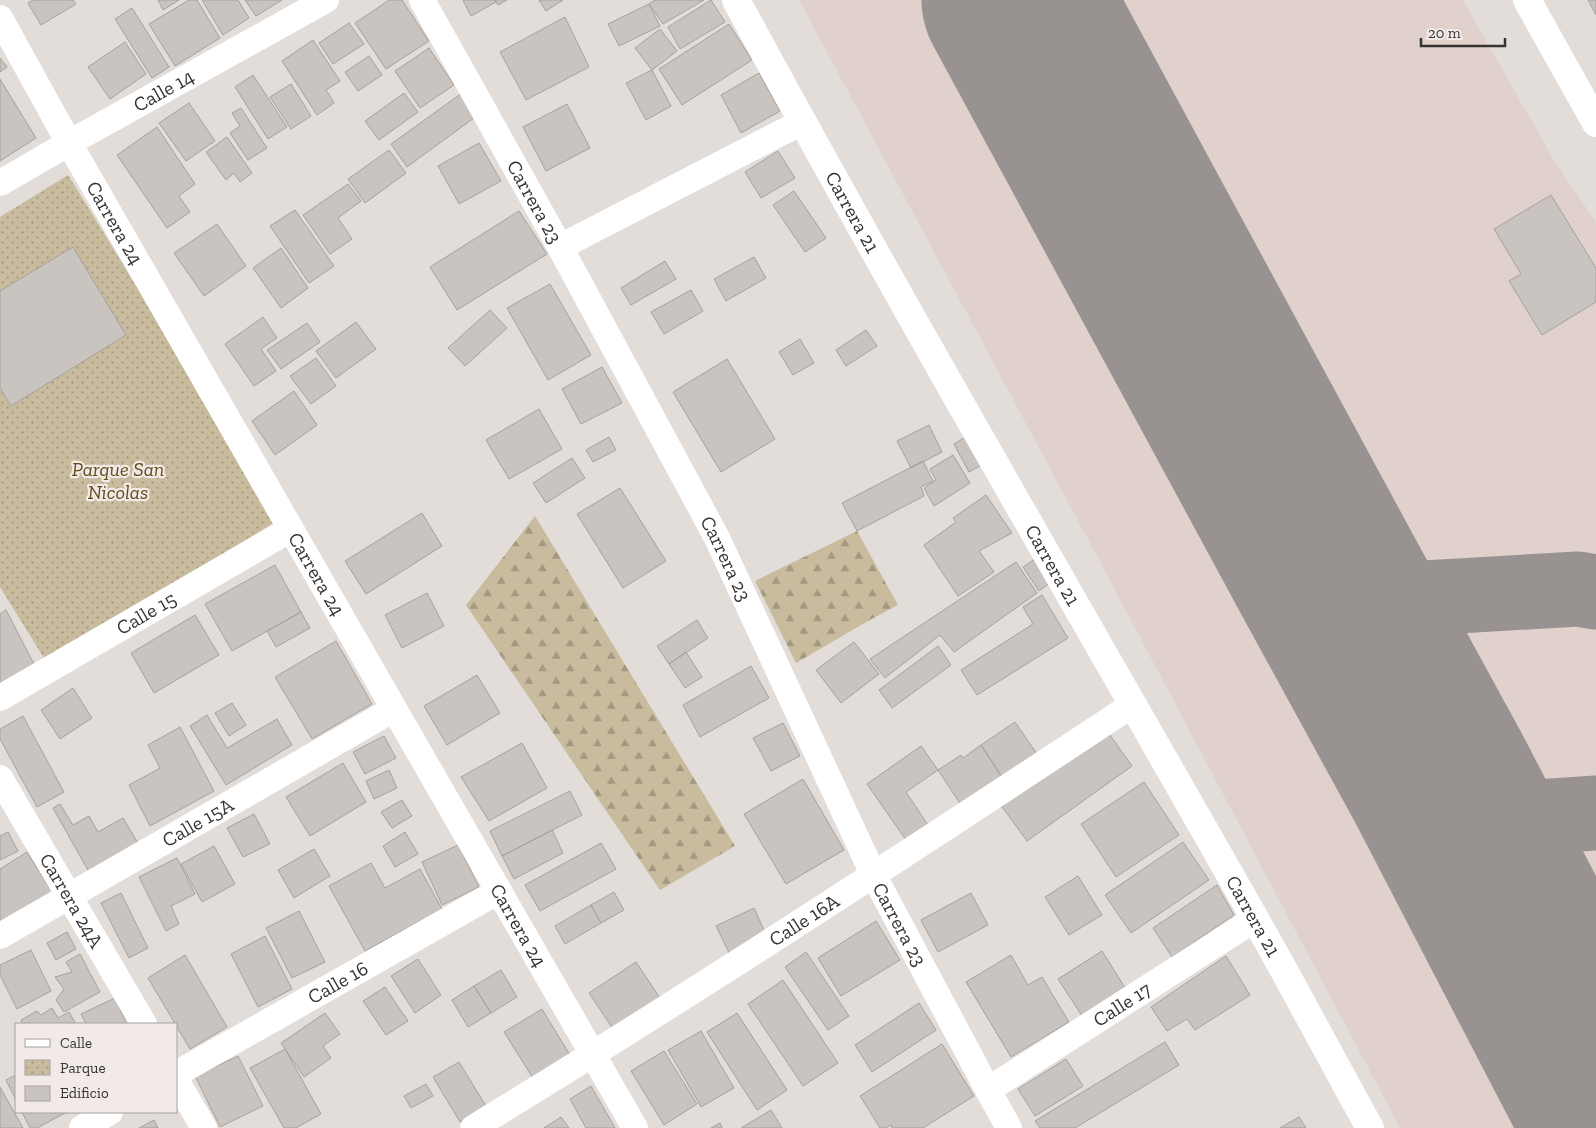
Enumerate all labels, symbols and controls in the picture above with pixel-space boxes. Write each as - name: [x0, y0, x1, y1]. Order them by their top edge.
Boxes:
- scale bar: [1421, 15, 1505, 47]
- text: 20 m: [1428, 24, 1461, 42]
- street label: Calle 14: [129, 64, 198, 117]
- street label: Carrera 23: [502, 156, 567, 247]
- street label: Carrera 21: [820, 167, 885, 257]
- street label: Carrera 24: [81, 177, 149, 269]
- park label: Parque San Nicolas: [72, 457, 164, 504]
- street label: Carrera 23: [695, 512, 757, 605]
- street label: Carrera 21: [1020, 520, 1086, 610]
- street label: Carrera 24: [283, 528, 350, 620]
- street label: Calle 15: [112, 586, 180, 640]
- street label: Calle 15A: [158, 792, 238, 852]
- street label: Carrera 24A: [35, 849, 109, 953]
- street label: Carrera 21: [1221, 871, 1286, 961]
- street label: Carrera 23: [868, 878, 932, 970]
- street label: Carrera 24: [485, 879, 552, 972]
- street label: Calle 16A: [764, 888, 844, 951]
- street label: Calle 16: [303, 956, 372, 1009]
- street label: Calle 17: [1088, 977, 1156, 1032]
- legend: [15, 1023, 178, 1113]
- text: Calle: [60, 1034, 92, 1052]
- text: Parque: [60, 1059, 106, 1077]
- text: Edificio: [60, 1084, 109, 1102]

